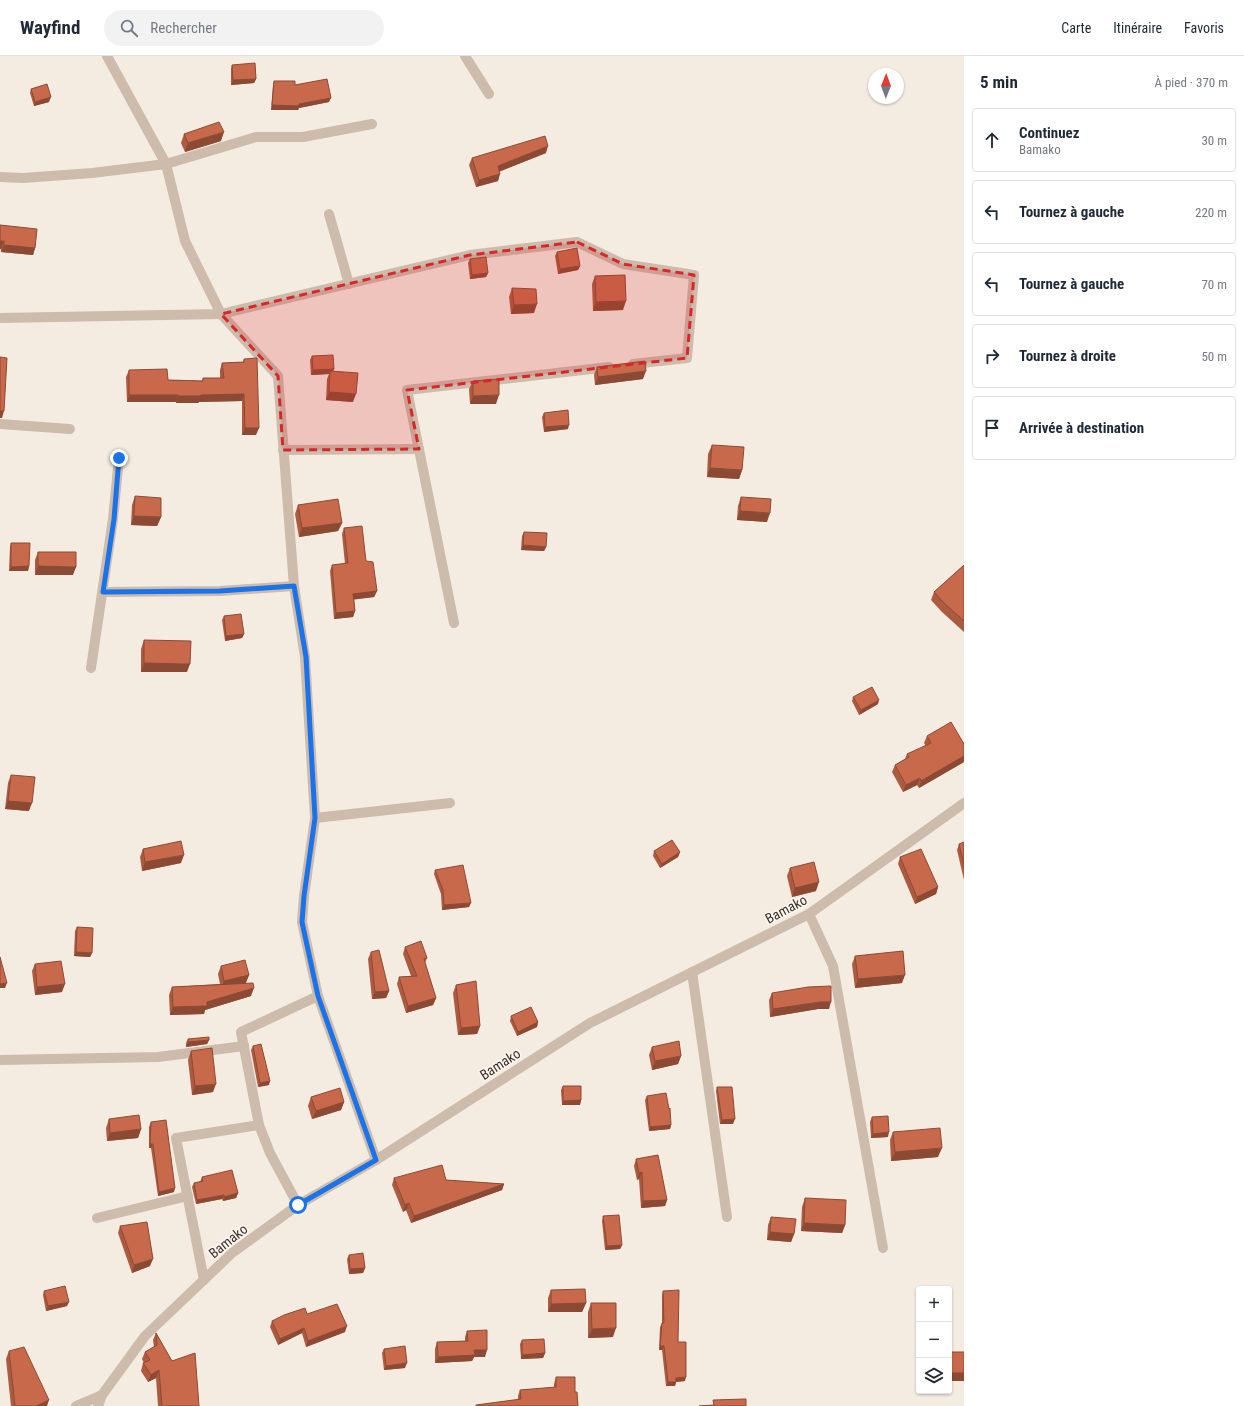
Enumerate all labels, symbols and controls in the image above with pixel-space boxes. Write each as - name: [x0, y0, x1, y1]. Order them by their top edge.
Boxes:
- search box: [104, 10, 384, 46]
- text: Wayfind: [20, 16, 80, 39]
- icon: search: [118, 17, 140, 39]
- text: Rechercher: [150, 19, 217, 37]
- text: Carte: [1061, 20, 1091, 36]
- text: Itinéraire: [1113, 20, 1162, 36]
- text: Favoris: [1184, 20, 1224, 36]
- north arrow: [868, 68, 904, 104]
- text: 5 min: [980, 72, 1018, 92]
- text: À pied · 370 m: [1154, 75, 1228, 90]
- text: Continuez: [1019, 124, 1080, 142]
- icon: ahead: [981, 129, 1003, 151]
- text: 30 m: [1201, 133, 1227, 148]
- text: Bamako: [1019, 142, 1061, 157]
- icon: left: [981, 201, 1003, 223]
- text: Tournez à gauche: [1019, 203, 1124, 221]
- text: 220 m: [1195, 205, 1227, 220]
- icon: left: [981, 273, 1003, 295]
- text: Tournez à gauche: [1019, 275, 1124, 293]
- text: 70 m: [1201, 277, 1227, 292]
- icon: right: [981, 345, 1003, 367]
- text: Tournez à droite: [1019, 347, 1116, 365]
- text: 50 m: [1201, 349, 1227, 364]
- icon: arrive: [981, 417, 1003, 439]
- text: Arrivée à destination: [1019, 419, 1144, 437]
- route end: [110, 449, 128, 467]
- street label: Bamako: [762, 891, 810, 927]
- street label: Bamako: [477, 1045, 523, 1083]
- route start: [289, 1196, 307, 1214]
- street label: Bamako: [206, 1221, 250, 1261]
- map controls: [916, 1286, 952, 1394]
- button: +: [916, 1286, 952, 1322]
- button: −: [916, 1322, 952, 1358]
- button: layers: [916, 1358, 952, 1394]

